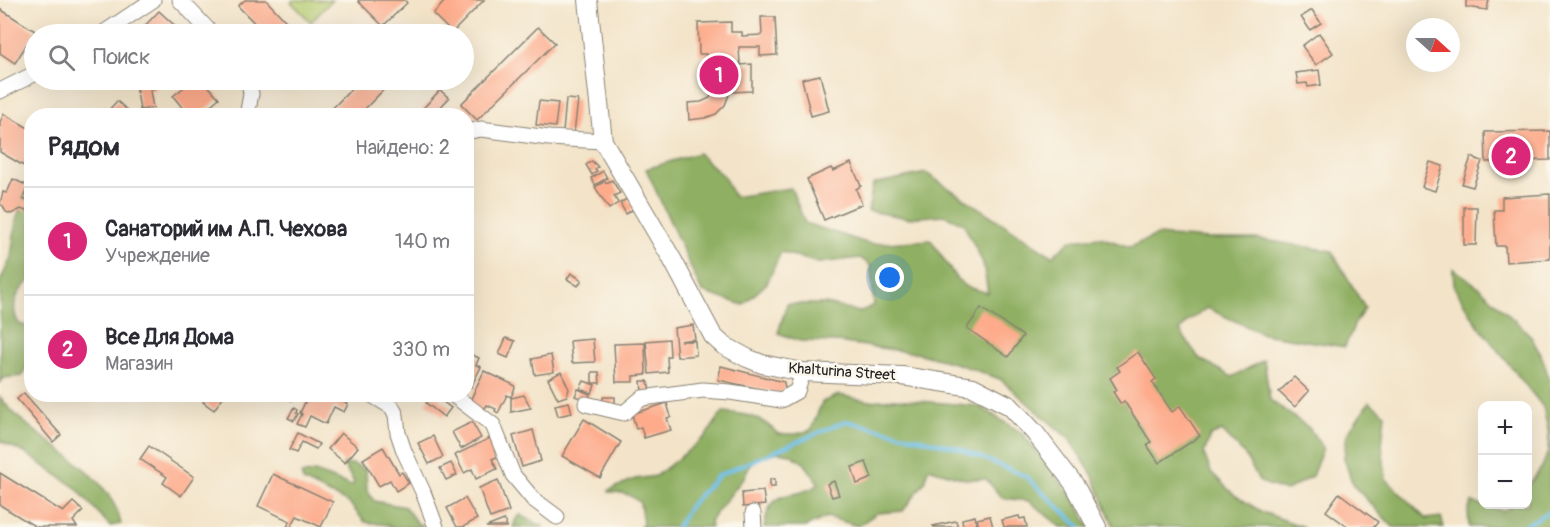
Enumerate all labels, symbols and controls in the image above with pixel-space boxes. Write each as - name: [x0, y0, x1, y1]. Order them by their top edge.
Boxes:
- north arrow: [1406, 18, 1460, 72]
- search box: [24, 24, 474, 90]
- icon: search: [45, 41, 78, 74]
- text: Поиск: [93, 43, 150, 71]
- pin: 1: [700, 52, 738, 98]
- text: Рядом: [48, 131, 120, 163]
- pin: 2: [1492, 134, 1530, 178]
- text: Найдено: 2: [355, 135, 450, 160]
- text: Санаторий им А.П. Чехова: [105, 215, 347, 243]
- text: 1: [64, 229, 71, 254]
- text: 140 m: [395, 229, 450, 254]
- text: Учреждение: [105, 243, 210, 268]
- your location: [875, 263, 904, 292]
- text: Все Для Дома: [105, 323, 234, 351]
- text: 2: [62, 337, 73, 362]
- text: 330 m: [392, 337, 450, 362]
- text: Магазин: [105, 351, 173, 376]
- street label: Khalturina Street: [788, 359, 897, 385]
- map controls: [1478, 401, 1532, 509]
- button: +: [1478, 401, 1532, 455]
- button: −: [1478, 455, 1532, 509]

